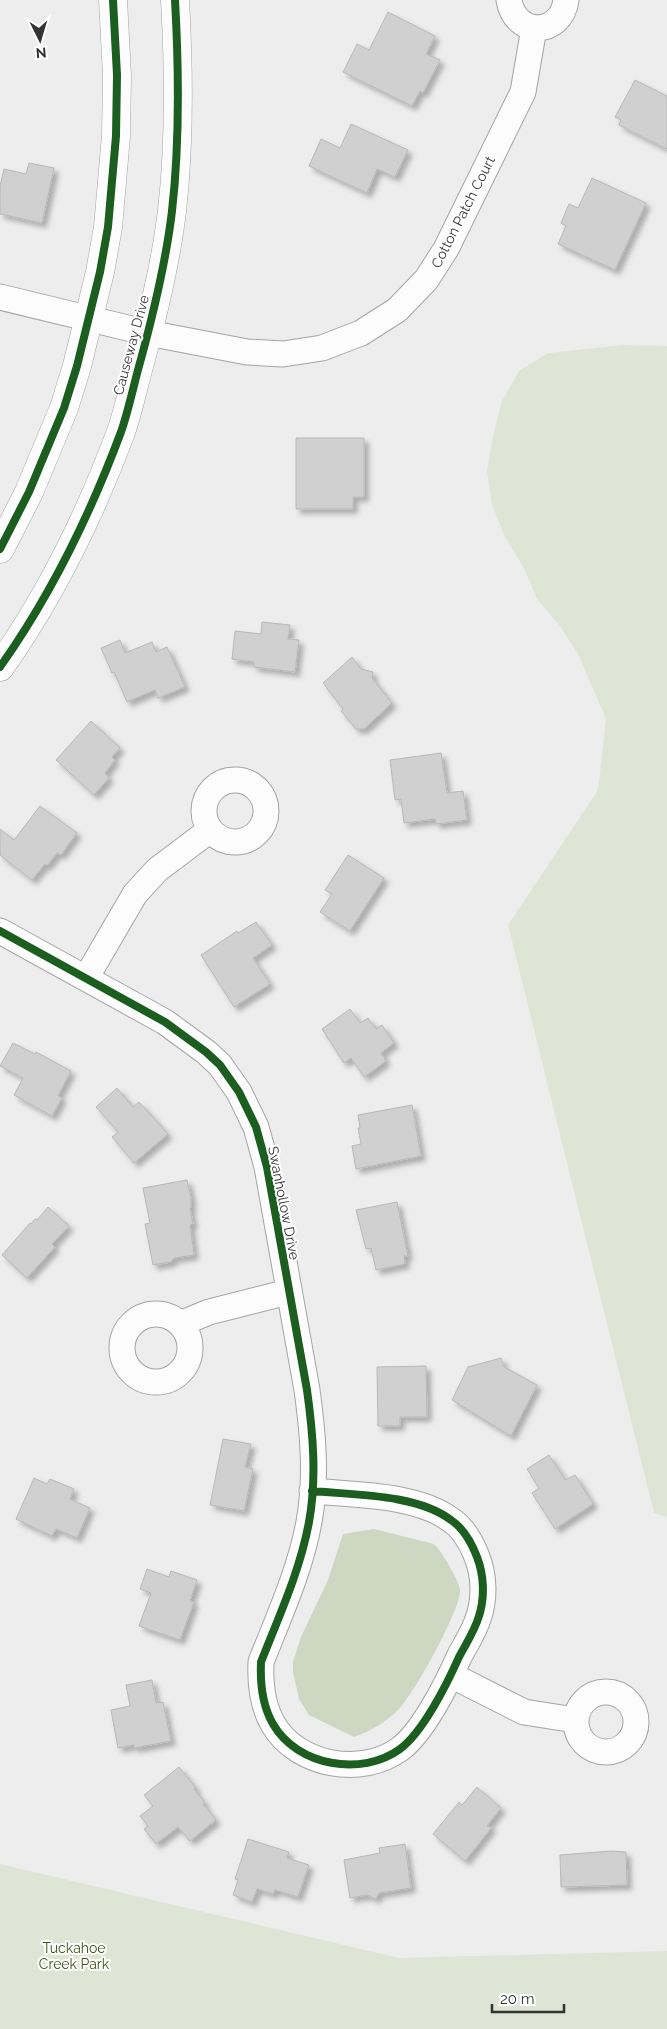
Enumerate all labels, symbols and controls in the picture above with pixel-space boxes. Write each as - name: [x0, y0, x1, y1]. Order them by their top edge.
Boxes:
- north arrow: [15, 15, 65, 65]
- text: N: [35, 45, 47, 61]
- street label: Cotton Patch Court: [428, 153, 498, 271]
- street label: Causeway Drive: [110, 293, 152, 397]
- street label: Swanhollow Drive: [265, 1145, 303, 1261]
- park label: Tuckahoe Creek Park: [39, 1940, 110, 1972]
- scale bar: [492, 1982, 564, 2014]
- text: 20 m: [500, 1990, 535, 2008]

